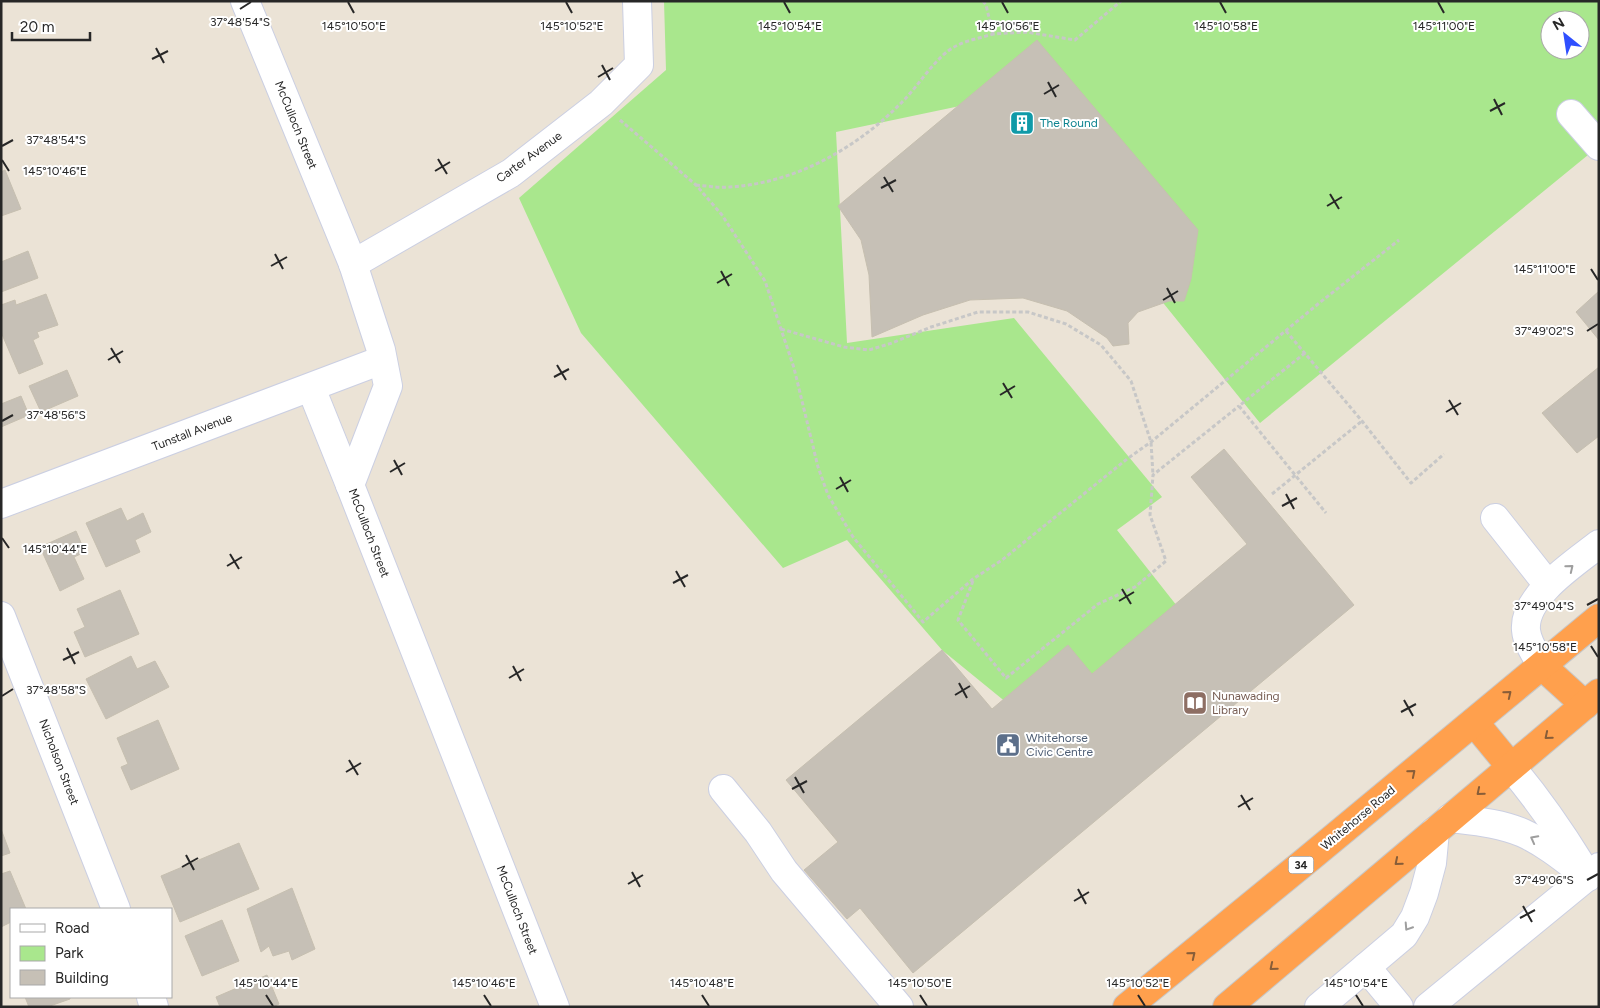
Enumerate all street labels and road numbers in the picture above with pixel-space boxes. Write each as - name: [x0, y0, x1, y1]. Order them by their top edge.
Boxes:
- street label: McCulloch Street: [272, 79, 320, 172]
- street label: Carter Avenue: [494, 128, 565, 185]
- street label: Tunstall Avenue: [150, 410, 234, 454]
- street label: McCulloch Street: [346, 487, 393, 580]
- street label: Nicholson Street: [36, 717, 82, 807]
- street label: Whitehorse Road: [1318, 783, 1398, 853]
- road number: 34: [1288, 856, 1314, 874]
- street label: McCulloch Street: [494, 864, 541, 957]

